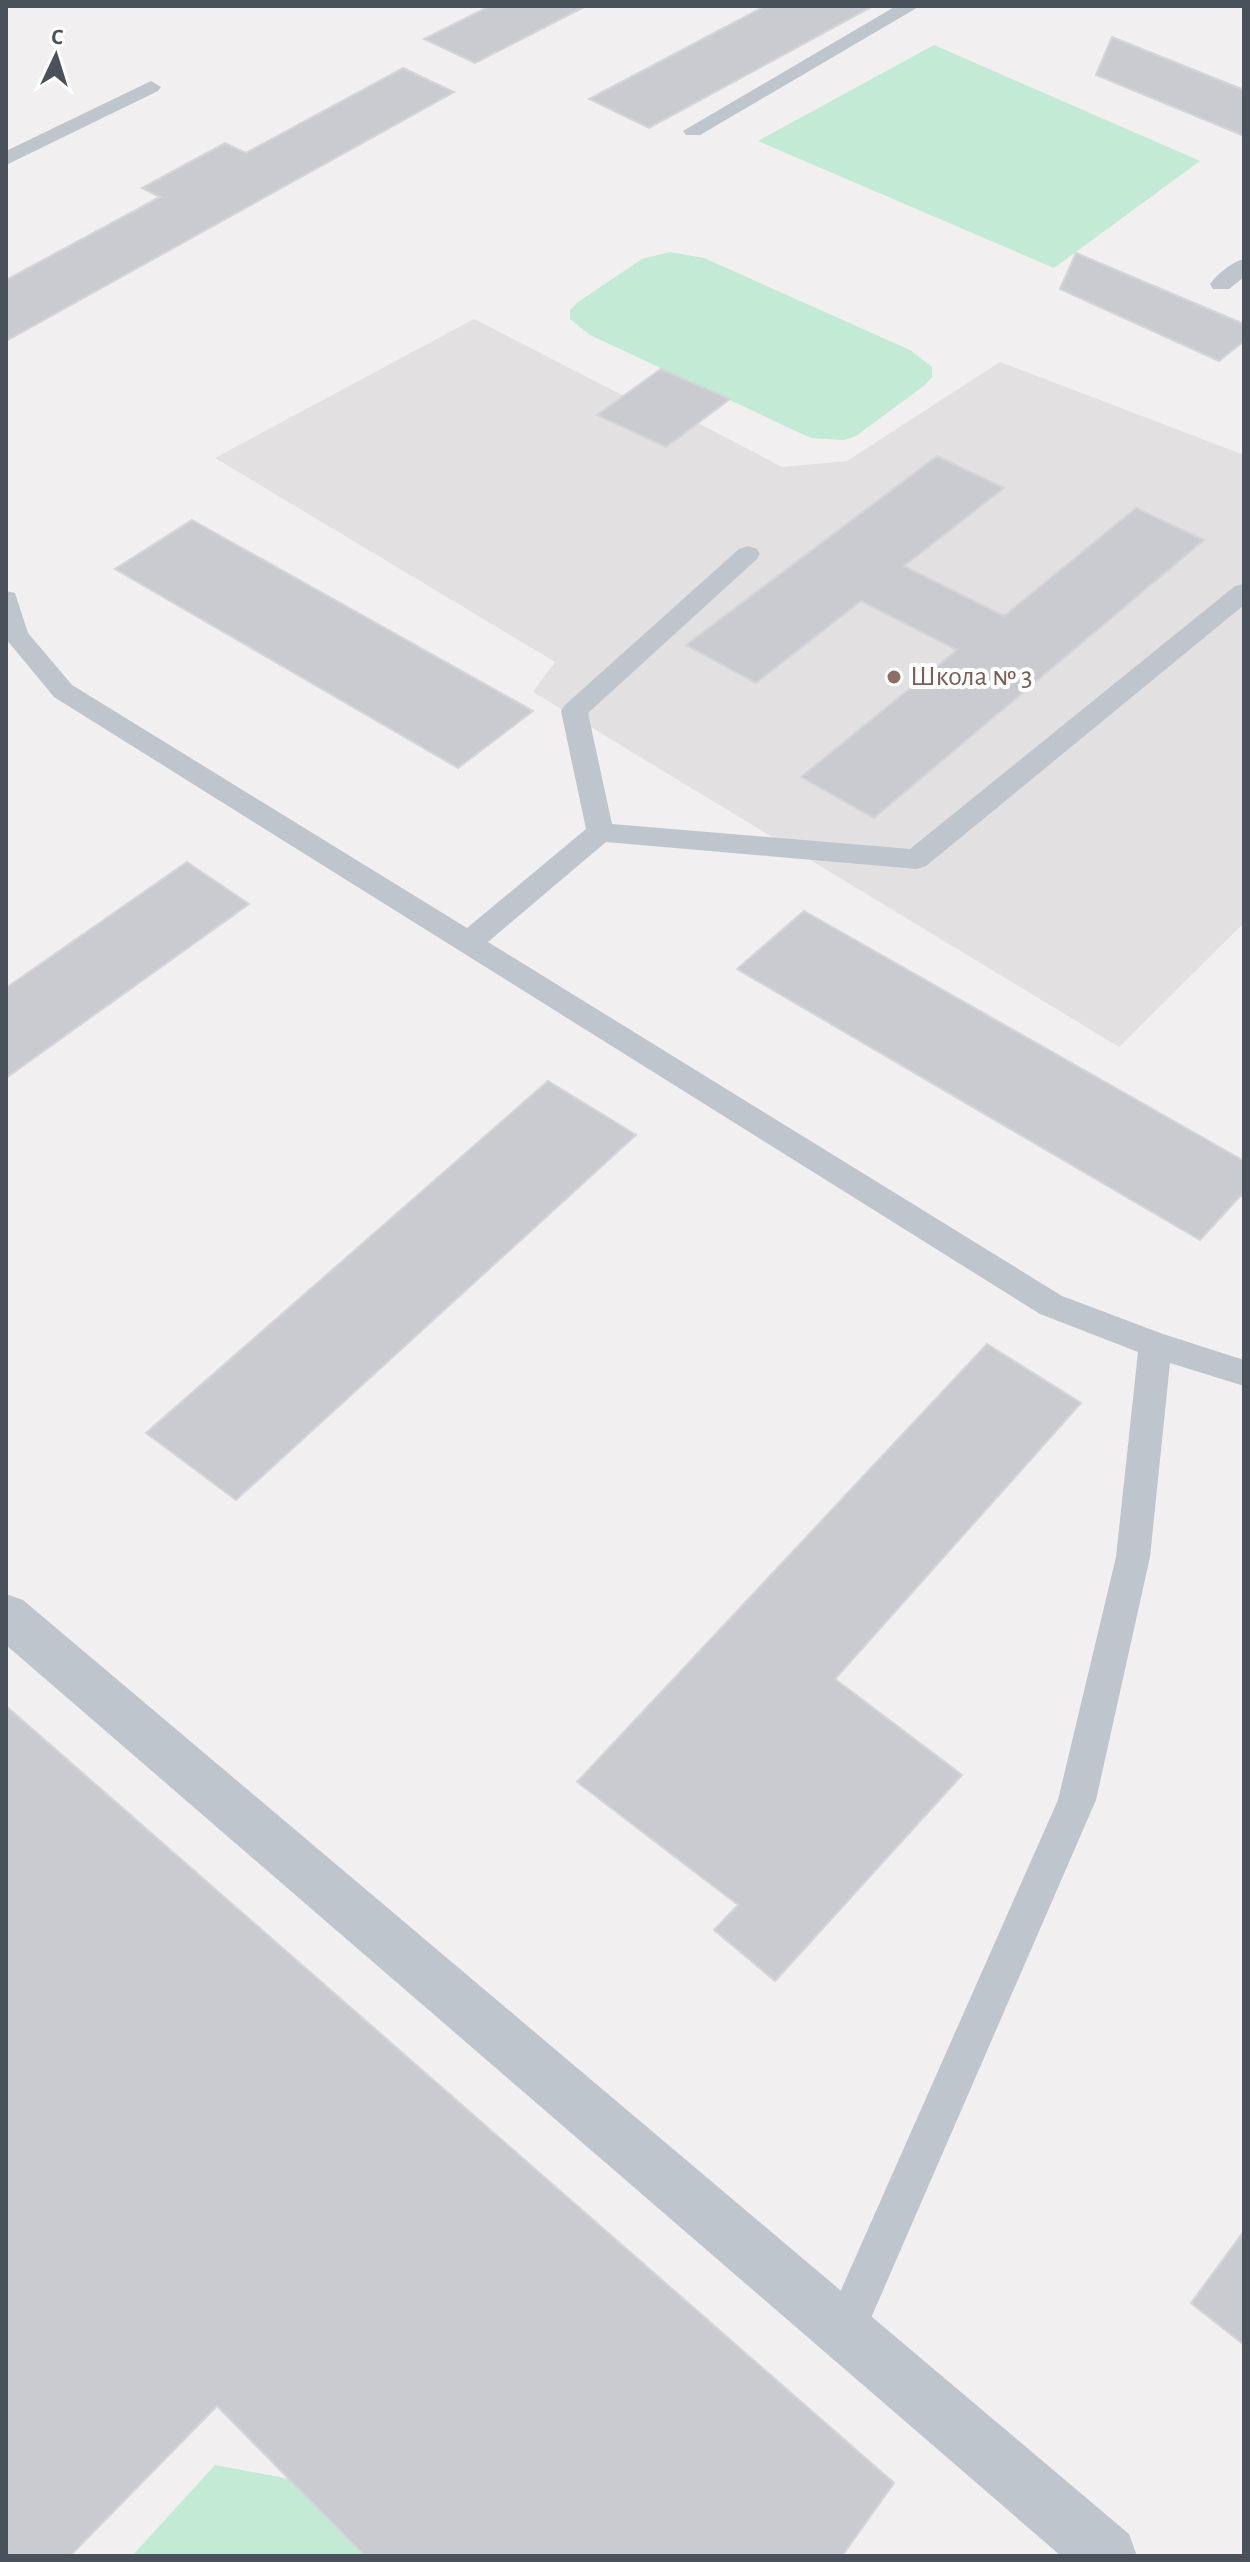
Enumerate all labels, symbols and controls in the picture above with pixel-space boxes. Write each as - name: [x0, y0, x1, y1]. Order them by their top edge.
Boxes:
- north arrow: [16, 16, 96, 96]
- text: С: [50, 26, 64, 48]
- place label: Школа № 3: [910, 663, 1033, 691]
- marker: Школа № 3: [885, 668, 903, 686]

